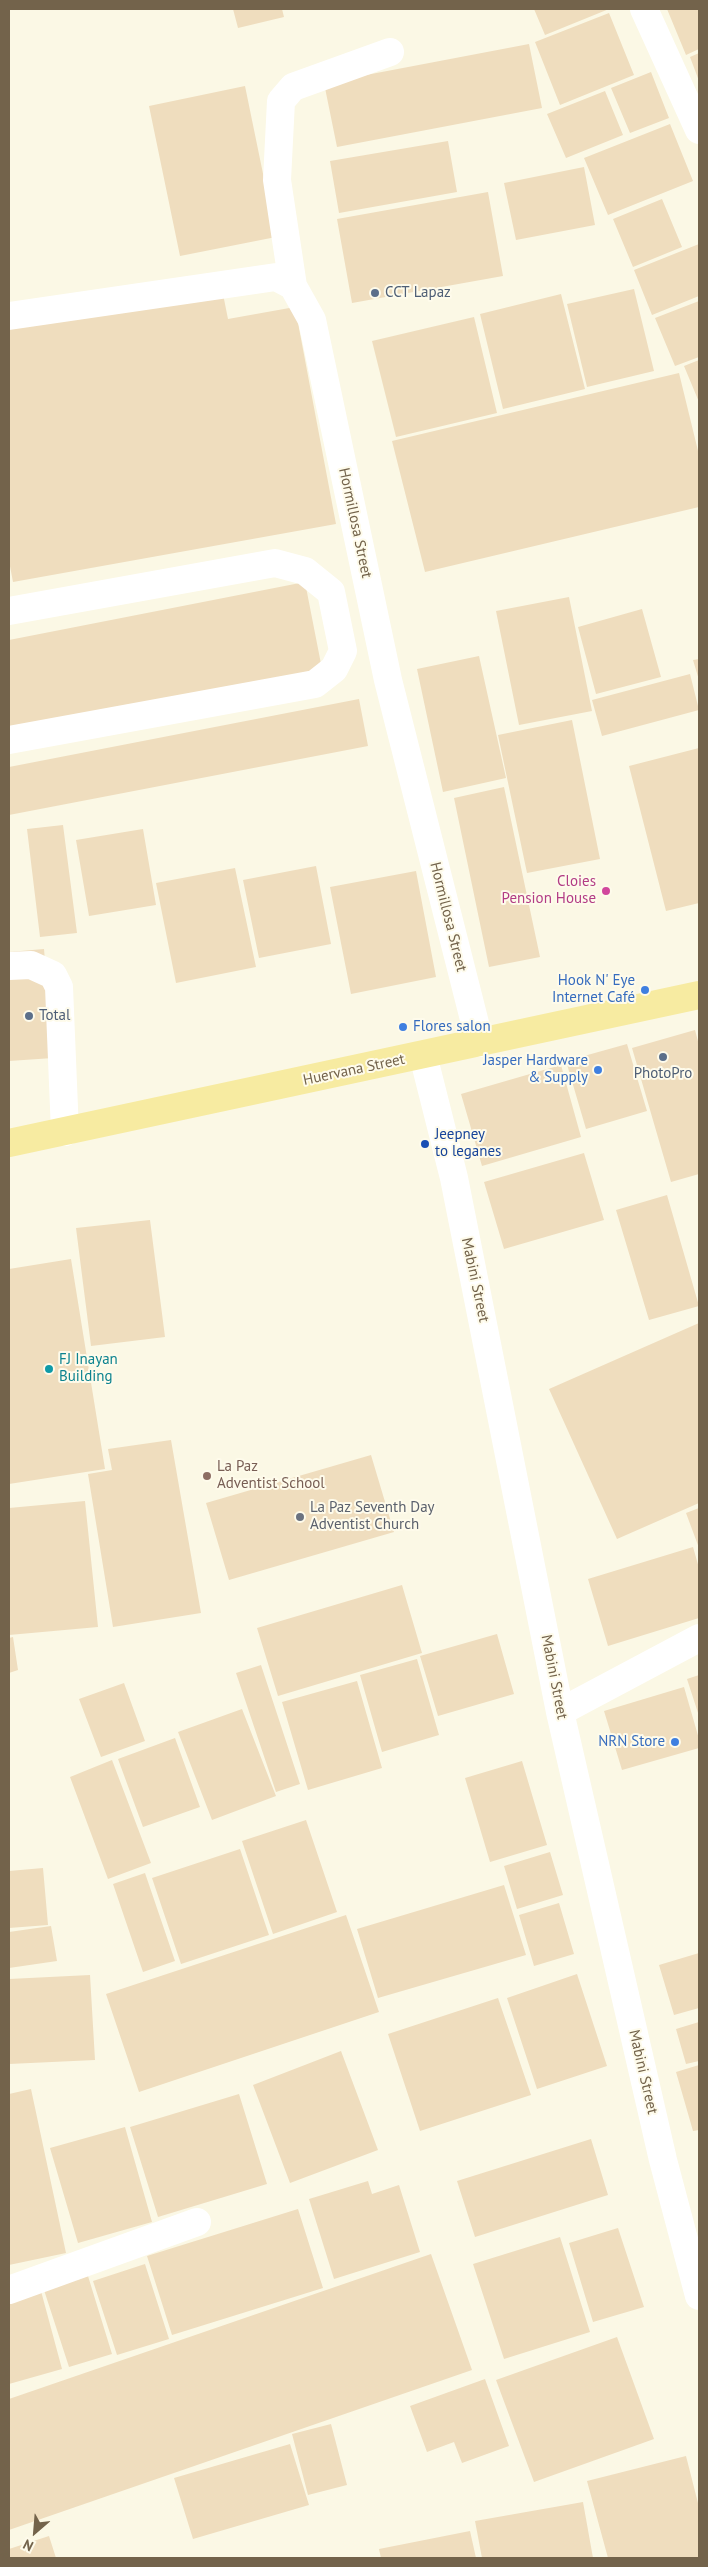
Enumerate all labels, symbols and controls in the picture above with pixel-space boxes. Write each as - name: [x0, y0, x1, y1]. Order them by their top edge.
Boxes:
- place label: CCT Lapaz: [385, 284, 451, 302]
- marker: CCT Lapaz: [369, 287, 381, 299]
- street label: Hormillosa Street: [335, 466, 375, 580]
- street label: Hormillosa Street: [426, 860, 470, 974]
- place label: Cloies Pension House: [502, 873, 596, 908]
- marker: Cloies Pension House: [600, 885, 612, 897]
- place label: Hook N' Eye Internet Café: [552, 972, 635, 1007]
- marker: Hook N' Eye Internet Café: [639, 984, 651, 996]
- place label: Total: [39, 1007, 70, 1025]
- marker: Total: [23, 1010, 35, 1022]
- place label: Flores salon: [413, 1018, 491, 1036]
- marker: Flores salon: [397, 1021, 409, 1033]
- street label: Huervana Street: [302, 1050, 406, 1090]
- marker: PhotoPro: [657, 1051, 669, 1063]
- place label: Jasper Hardware & Supply: [483, 1052, 588, 1087]
- marker: Jasper Hardware & Supply: [592, 1064, 604, 1076]
- place label: PhotoPro: [634, 1065, 692, 1083]
- place label: Jeepney to leganes: [435, 1126, 501, 1161]
- marker: Jeepney to leganes: [419, 1138, 431, 1150]
- street label: Mabini Street: [457, 1236, 493, 1324]
- place label: FJ Inayan Building: [59, 1351, 118, 1386]
- marker: FJ Inayan Building: [43, 1363, 55, 1375]
- place label: La Paz Adventist School: [217, 1458, 325, 1493]
- marker: La Paz Adventist School: [201, 1470, 213, 1482]
- place label: La Paz Seventh Day Adventist Church: [310, 1499, 435, 1534]
- marker: La Paz Seventh Day Adventist Church: [294, 1511, 306, 1523]
- street label: Mabini Street: [537, 1633, 571, 1721]
- place label: NRN Store: [598, 1733, 665, 1751]
- marker: NRN Store: [669, 1736, 681, 1748]
- street label: Mabini Street: [625, 2028, 661, 2116]
- north arrow: [10, 2507, 60, 2557]
- text: N: [20, 2535, 36, 2555]

